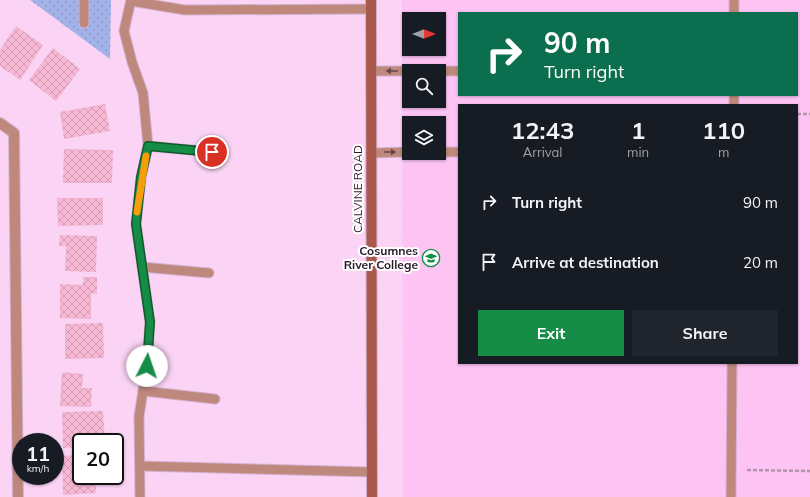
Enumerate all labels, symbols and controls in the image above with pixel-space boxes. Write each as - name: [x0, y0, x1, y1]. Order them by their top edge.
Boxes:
- north arrow: [402, 12, 446, 56]
- map controls: [402, 12, 446, 160]
- text: 90 m: [544, 25, 610, 60]
- icon: right: [478, 28, 530, 80]
- text: Turn right: [544, 60, 624, 83]
- button: search: [402, 64, 446, 108]
- one-way arrow: [385, 68, 398, 74]
- text: 12:43: [511, 115, 574, 145]
- text: 1: [631, 115, 645, 145]
- text: 110: [702, 115, 745, 145]
- button: layers: [402, 116, 446, 160]
- pin: [195, 135, 229, 169]
- icon: arrive: [201, 141, 223, 163]
- text: Arrival: [523, 144, 562, 160]
- text: min: [627, 144, 649, 160]
- text: m: [718, 144, 729, 160]
- street label: CALVINE ROAD: [350, 145, 365, 233]
- one-way arrow: [384, 149, 397, 155]
- icon: right: [478, 191, 500, 213]
- text: Turn right: [512, 193, 582, 212]
- text: 90 m: [743, 193, 778, 212]
- place label: Cosumnes River College: [344, 243, 418, 272]
- school or university icon: Cosumnes River College: [421, 248, 441, 268]
- icon: arrive: [478, 251, 500, 273]
- text: Arrive at destination: [512, 253, 659, 272]
- text: 20 m: [743, 253, 778, 272]
- button: Exit: [478, 310, 624, 356]
- button: Share: [632, 310, 778, 356]
- position arrow: [126, 345, 168, 387]
- speed limit sign: 20: [72, 433, 124, 485]
- text: 11: [26, 441, 50, 466]
- text: km/h: [27, 462, 49, 475]

